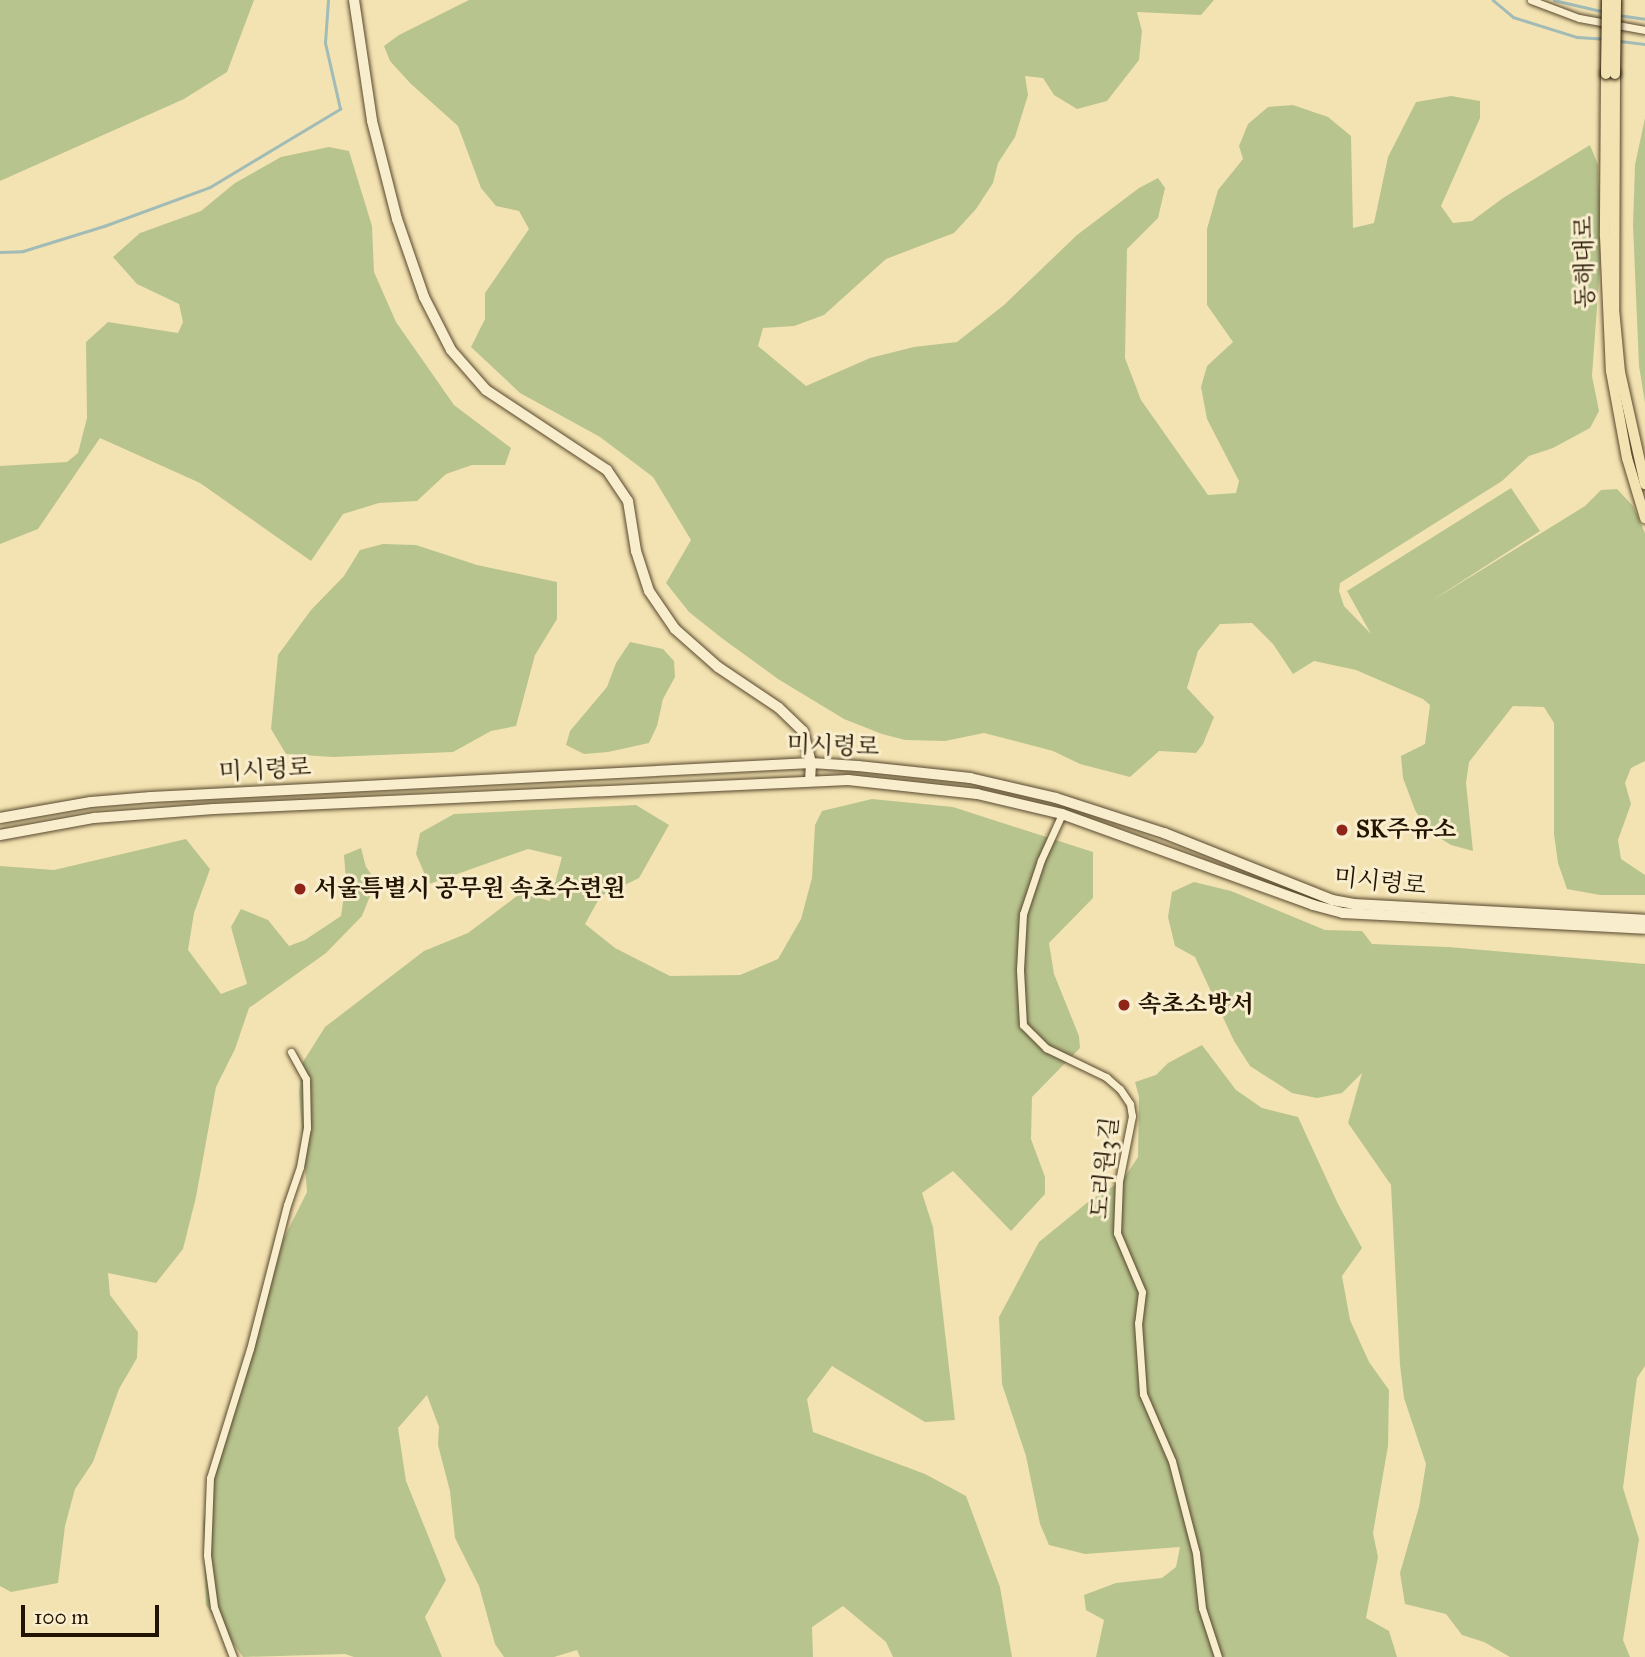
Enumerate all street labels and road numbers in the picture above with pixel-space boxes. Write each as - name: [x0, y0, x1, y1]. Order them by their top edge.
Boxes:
- street label: 동해대로: [1570, 215, 1600, 309]
- street label: 미시령로: [786, 730, 880, 762]
- street label: 미시령로: [218, 753, 312, 787]
- street label: 미시령로: [1332, 863, 1428, 901]
- street label: 도리원3길: [1085, 1116, 1125, 1220]

